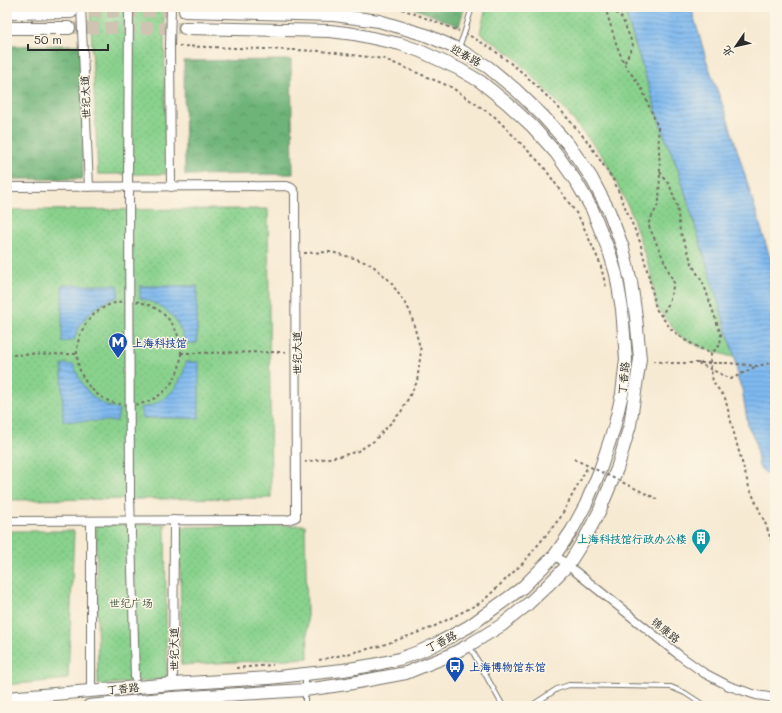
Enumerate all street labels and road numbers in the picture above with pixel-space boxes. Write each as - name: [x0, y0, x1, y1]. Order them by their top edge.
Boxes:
- street label: 迎春路: [448, 40, 484, 70]
- street label: 世纪大道: [77, 75, 93, 119]
- street label: 世纪大道: [289, 331, 304, 375]
- street label: 丁香路: [614, 361, 632, 395]
- street label: 锦康路: [648, 614, 684, 646]
- street label: 世纪大道: [166, 627, 181, 671]
- street label: 丁香路: [423, 627, 459, 655]
- street label: 丁香路: [106, 679, 140, 697]

